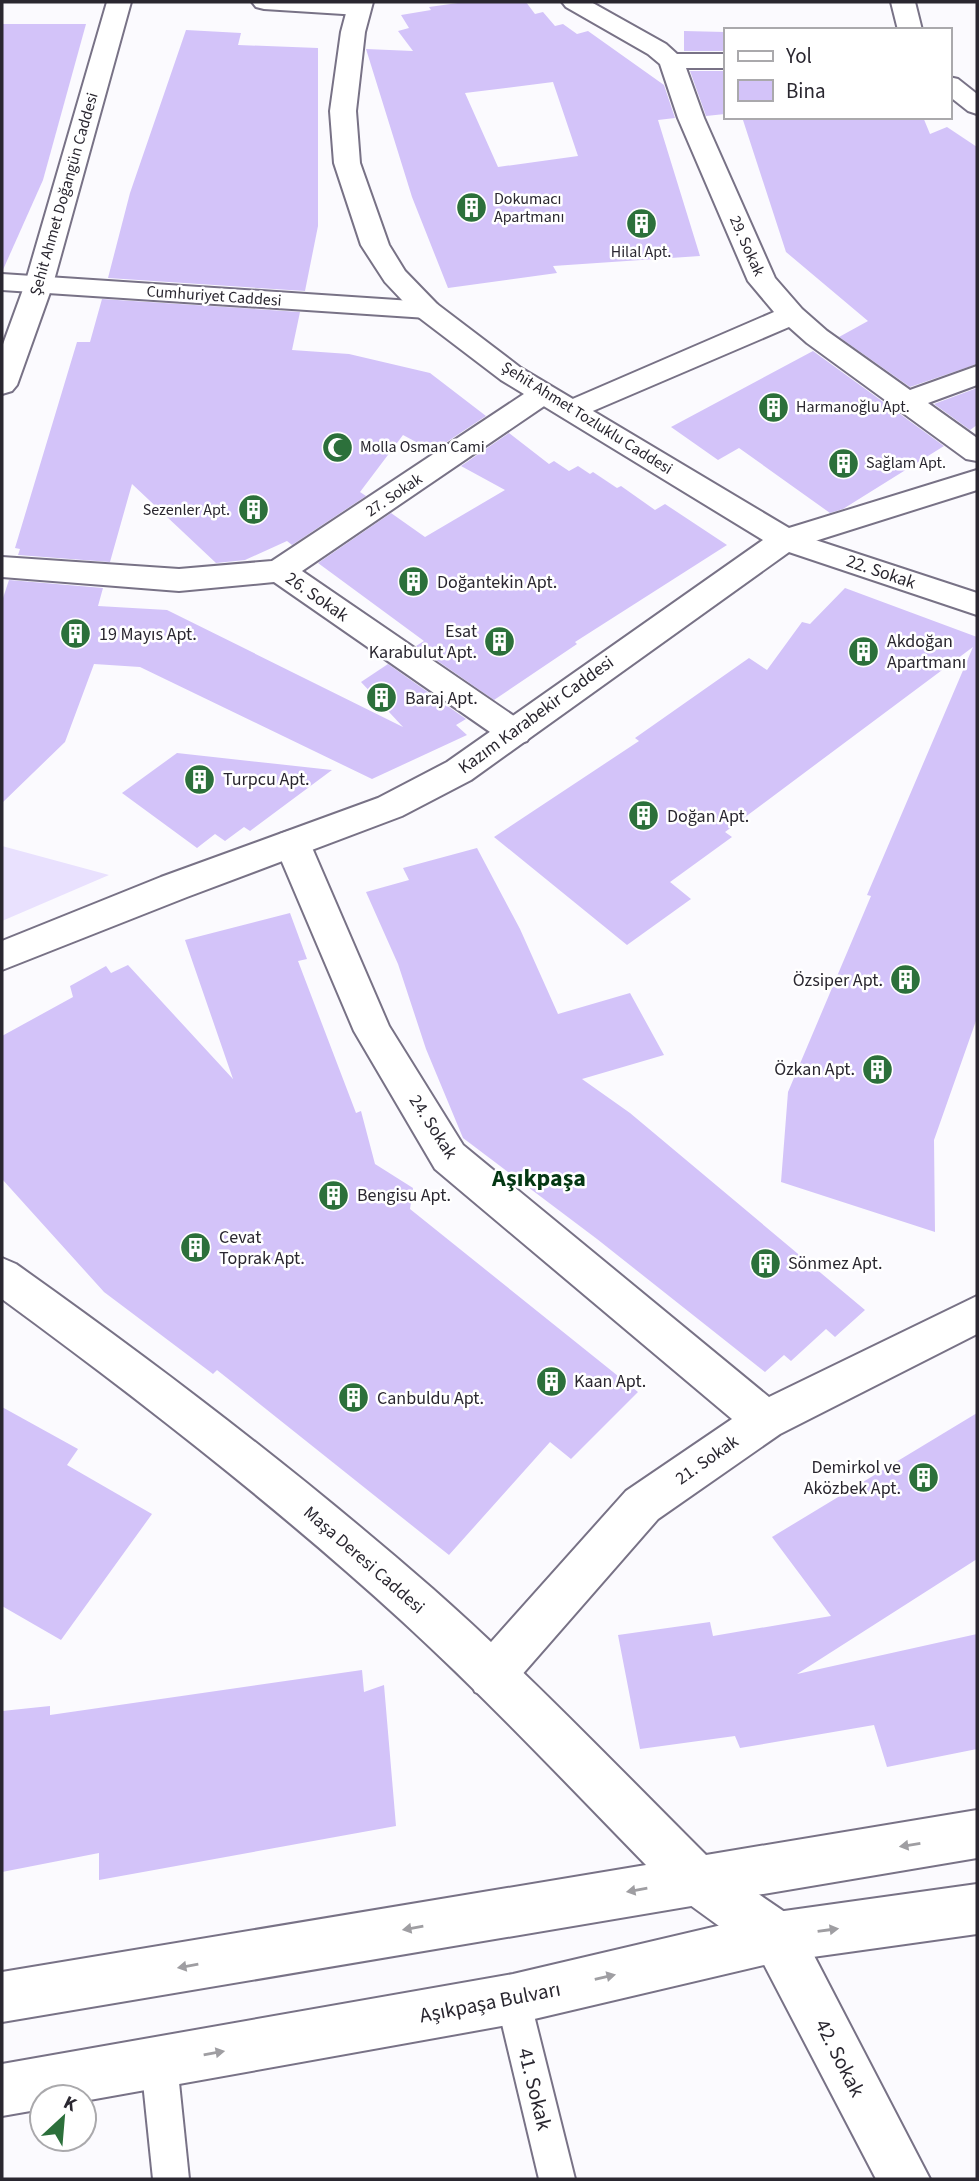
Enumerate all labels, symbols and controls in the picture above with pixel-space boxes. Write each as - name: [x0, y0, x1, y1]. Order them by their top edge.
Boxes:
- legend: [724, 28, 951, 119]
- text: Yol: [785, 41, 812, 71]
- text: Bina: [786, 76, 826, 106]
- street label: Şehit Ahmet Doğangün Caddesi: [24, 90, 104, 298]
- place label: Dokumacı Apartmanı: [494, 188, 564, 228]
- building icon: Dokumacı Apartmanı: [454, 191, 488, 225]
- building icon: Hilal Apt.: [624, 206, 658, 240]
- street label: 29. Sokak: [724, 212, 770, 280]
- place label: Hilal Apt.: [611, 241, 671, 263]
- street label: Cumhuriyet Caddesi: [146, 280, 282, 312]
- street label: Şehit Ahmet Tozluklu Caddesi: [497, 356, 677, 480]
- building icon: Harmanoğlu Apt.: [756, 390, 790, 424]
- place label: Harmanoğlu Apt.: [796, 396, 910, 418]
- mosque icon: Molla Osman Cami: [320, 430, 354, 464]
- place label: Molla Osman Cami: [360, 436, 485, 458]
- building icon: Sağlam Apt.: [826, 446, 860, 480]
- place label: Sağlam Apt.: [866, 452, 946, 474]
- street label: 27. Sokak: [361, 468, 427, 522]
- building icon: Sezenler Apt.: [236, 493, 270, 527]
- place label: Sezenler Apt.: [143, 499, 230, 521]
- street label: 22. Sokak: [843, 548, 919, 596]
- building icon: Doğantekin Apt.: [397, 565, 431, 599]
- street label: 26. Sokak: [280, 566, 354, 628]
- place label: Doğantekin Apt.: [437, 570, 557, 595]
- building icon: 19 Mayıs Apt.: [59, 617, 93, 651]
- place label: Esat Karabulut Apt.: [369, 619, 477, 665]
- place label: 19 Mayıs Apt.: [99, 622, 197, 647]
- building icon: Esat Karabulut Apt.: [483, 624, 517, 658]
- place label: Akdoğan Apartmanı: [887, 629, 966, 675]
- building icon: Akdoğan Apartmanı: [847, 634, 881, 668]
- street label: Kazım Karabekir Caddesi: [453, 650, 619, 780]
- building icon: Baraj Apt.: [365, 681, 399, 715]
- place label: Baraj Apt.: [405, 686, 478, 711]
- building icon: Turpcu Apt.: [183, 762, 217, 796]
- place label: Turpcu Apt.: [223, 767, 310, 792]
- building icon: Doğan Apt.: [627, 799, 661, 833]
- place label: Doğan Apt.: [667, 804, 749, 829]
- building icon: Özsiper Apt.: [889, 963, 923, 997]
- place label: Özsiper Apt.: [793, 968, 883, 993]
- building icon: Özkan Apt.: [861, 1052, 895, 1086]
- place label: Özkan Apt.: [774, 1057, 855, 1082]
- street label: 24. Sokak: [403, 1090, 463, 1164]
- district label: Aşıkpaşa: [491, 1161, 586, 1196]
- building icon: Bengisu Apt.: [317, 1178, 351, 1212]
- place label: Bengisu Apt.: [357, 1183, 451, 1208]
- place label: Cevat Toprak Apt.: [219, 1225, 305, 1271]
- building icon: Cevat Toprak Apt.: [179, 1230, 213, 1264]
- building icon: Sönmez Apt.: [748, 1246, 782, 1280]
- place label: Sönmez Apt.: [788, 1251, 882, 1276]
- building icon: Kaan Apt.: [534, 1364, 568, 1398]
- place label: Kaan Apt.: [574, 1369, 646, 1394]
- building icon: Canbuldu Apt.: [337, 1381, 371, 1415]
- place label: Canbuldu Apt.: [377, 1386, 484, 1411]
- street label: 21. Sokak: [670, 1429, 744, 1491]
- place label: Demirkol ve Aközbek Apt.: [804, 1455, 901, 1501]
- building icon: Demirkol ve Aközbek Apt.: [907, 1460, 941, 1494]
- street label: Maşa Deresi Caddesi: [298, 1500, 430, 1620]
- one-way arrow: [899, 1840, 921, 1851]
- one-way arrow: [626, 1885, 648, 1896]
- one-way arrow: [402, 1923, 424, 1934]
- one-way arrow: [817, 1924, 839, 1935]
- one-way arrow: [177, 1961, 199, 1972]
- one-way arrow: [594, 1971, 616, 1982]
- street label: Aşıkpaşa Bulvarı: [417, 1974, 563, 2030]
- street label: 42. Sokak: [808, 2014, 873, 2103]
- street label: 41. Sokak: [510, 2045, 560, 2134]
- one-way arrow: [203, 2047, 225, 2058]
- north arrow: [28, 2083, 98, 2153]
- text: K: [59, 2089, 81, 2119]

